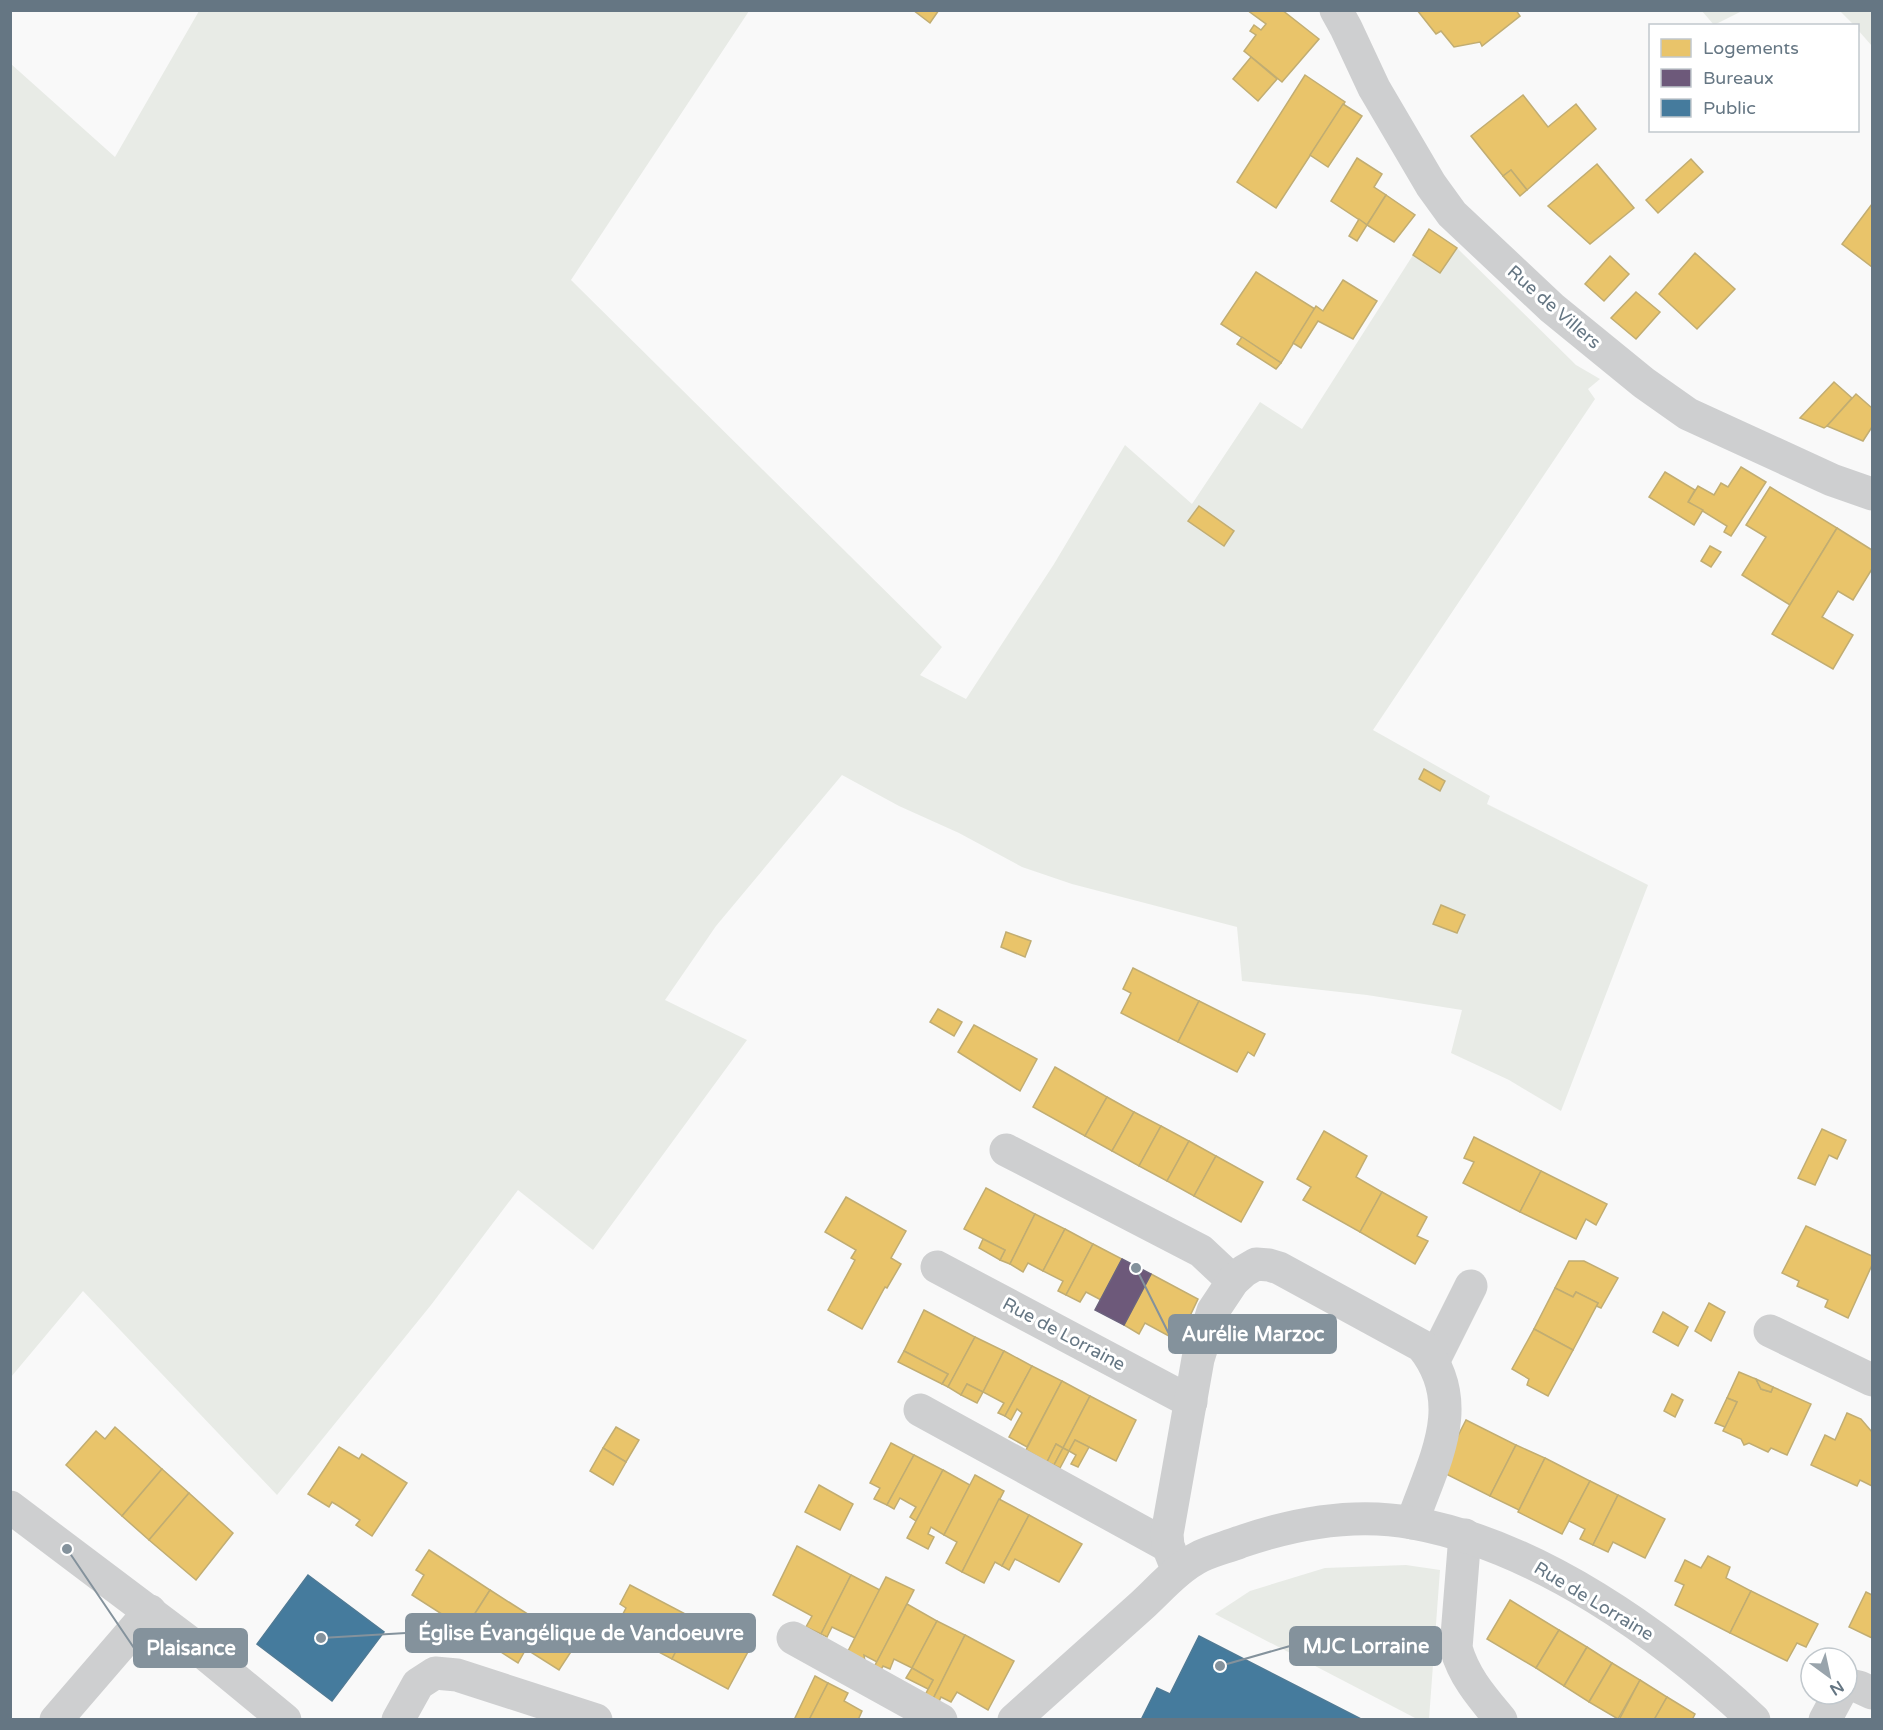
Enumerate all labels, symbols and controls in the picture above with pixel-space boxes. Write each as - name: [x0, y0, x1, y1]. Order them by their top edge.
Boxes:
- legend: [1649, 24, 1859, 132]
- text: Logements: [1703, 37, 1799, 59]
- text: Bureaux: [1703, 67, 1774, 89]
- text: Public: [1703, 97, 1756, 119]
- street label: Rue de Villers: [1503, 261, 1605, 353]
- street label: Rue de Lorraine: [999, 1292, 1129, 1376]
- callout: Aurélie Marzoc: [1169, 1315, 1336, 1353]
- text: Aurélie Marzoc: [1182, 1323, 1325, 1347]
- street label: Rue de Lorraine: [1530, 1557, 1658, 1645]
- callout: Église Évangélique de Vandoeuvre: [406, 1614, 755, 1652]
- text: Église Évangélique de Vandoeuvre: [418, 1620, 744, 1646]
- callout: MJC Lorraine: [1290, 1627, 1441, 1665]
- callout: Plaisance: [134, 1629, 247, 1667]
- text: MJC Lorraine: [1303, 1635, 1429, 1659]
- text: Plaisance: [146, 1637, 236, 1661]
- north arrow: [1799, 1646, 1859, 1706]
- text: N: [1826, 1676, 1847, 1700]

